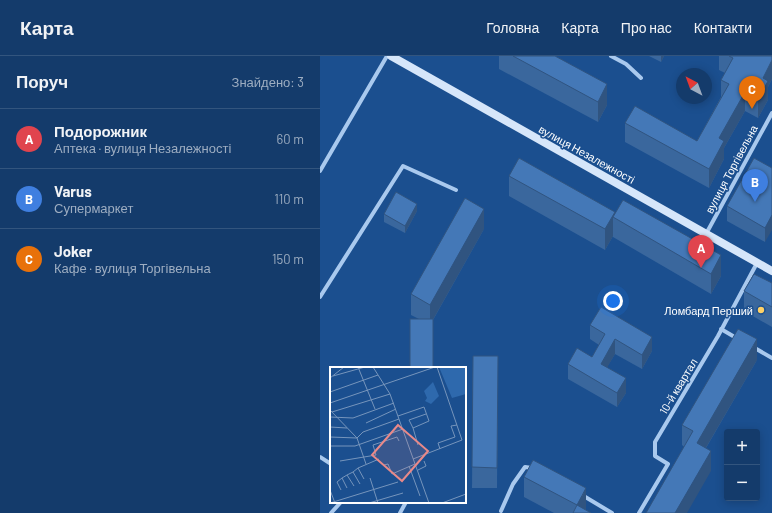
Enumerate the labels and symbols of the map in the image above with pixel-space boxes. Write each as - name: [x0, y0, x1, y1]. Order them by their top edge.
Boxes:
- north arrow: [676, 68, 712, 104]
- pin: C: [739, 76, 765, 109]
- street label: вулиця Незалежності: [537, 122, 637, 186]
- street label: вулиця Торгівельна: [702, 122, 760, 215]
- pin: B: [742, 169, 768, 202]
- pin: A: [688, 235, 714, 268]
- your location: [603, 291, 623, 311]
- place label: Ломбард Перший: [664, 304, 753, 317]
- marker: Ломбард Перший: [756, 305, 766, 315]
- street label: 10-й квартал: [656, 356, 700, 416]
- inset map: [330, 367, 466, 503]

